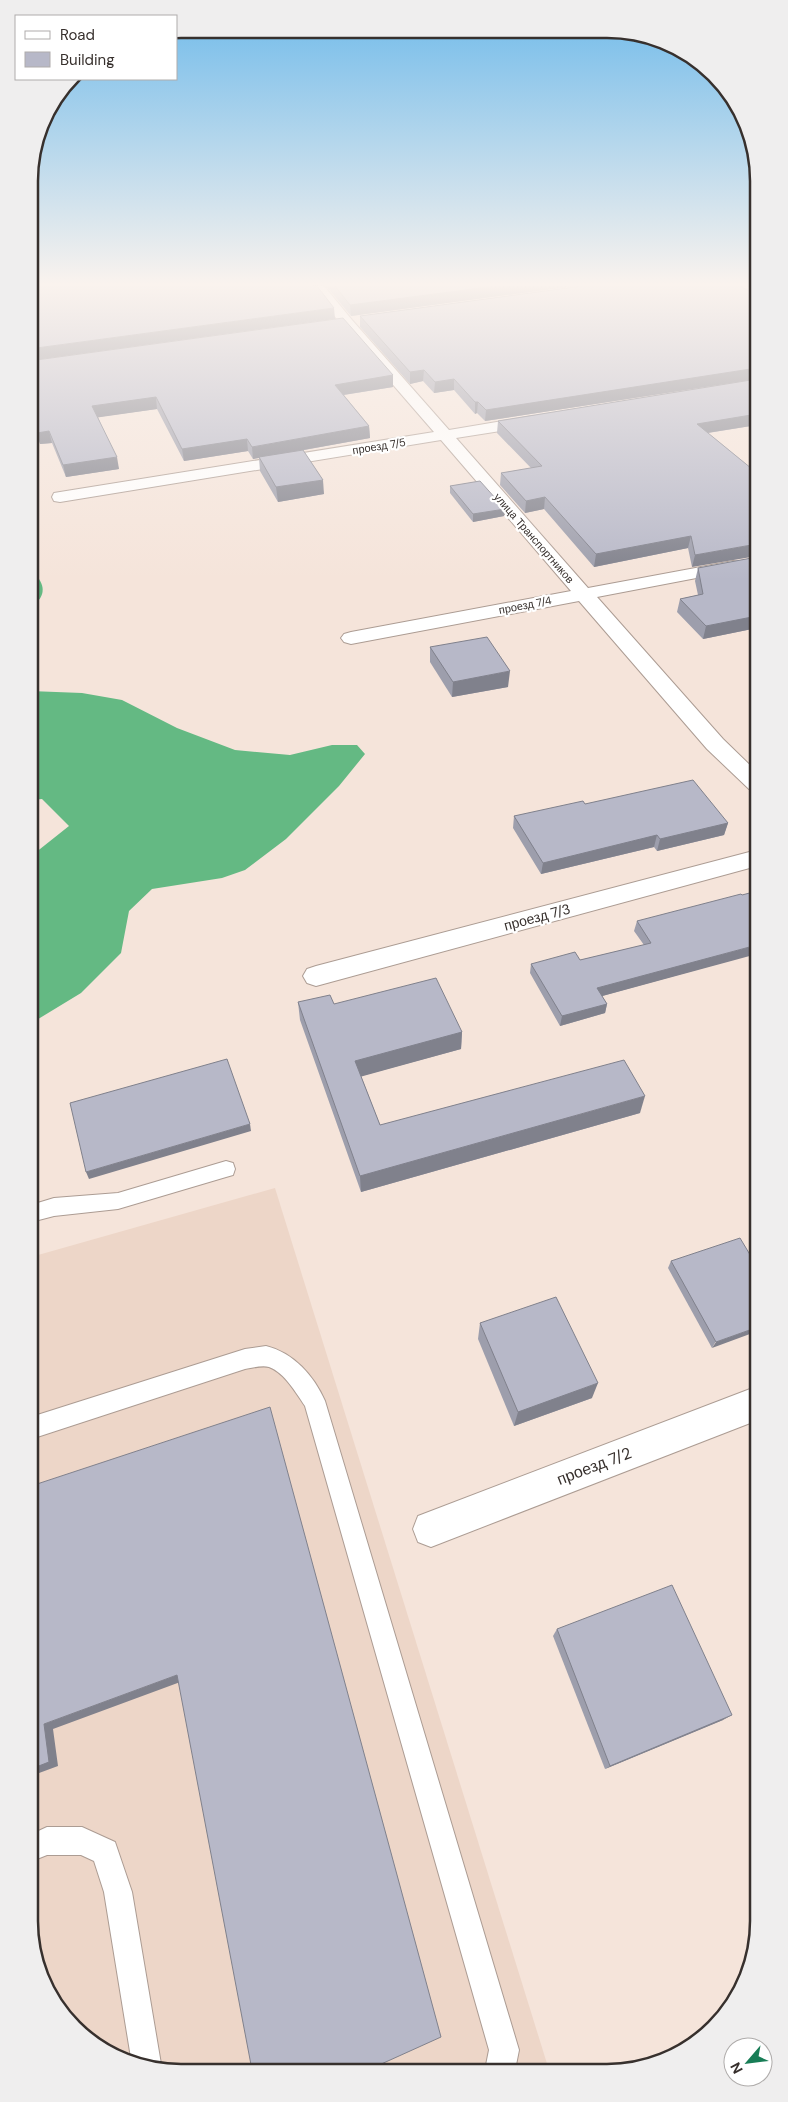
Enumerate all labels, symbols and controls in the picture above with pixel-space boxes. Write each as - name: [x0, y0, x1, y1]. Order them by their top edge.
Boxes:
- legend: [15, 15, 178, 80]
- text: Road: [60, 25, 95, 45]
- text: Building: [60, 50, 115, 70]
- street label: проезд 7/5: [351, 435, 407, 457]
- street label: улица Транспортников: [491, 490, 577, 586]
- street label: проезд 7/4: [497, 593, 553, 617]
- street label: проезд 7/3: [502, 899, 572, 935]
- street label: проезд 7/2: [554, 1442, 634, 1490]
- north arrow: [723, 2037, 773, 2087]
- text: N: [726, 2059, 747, 2077]

